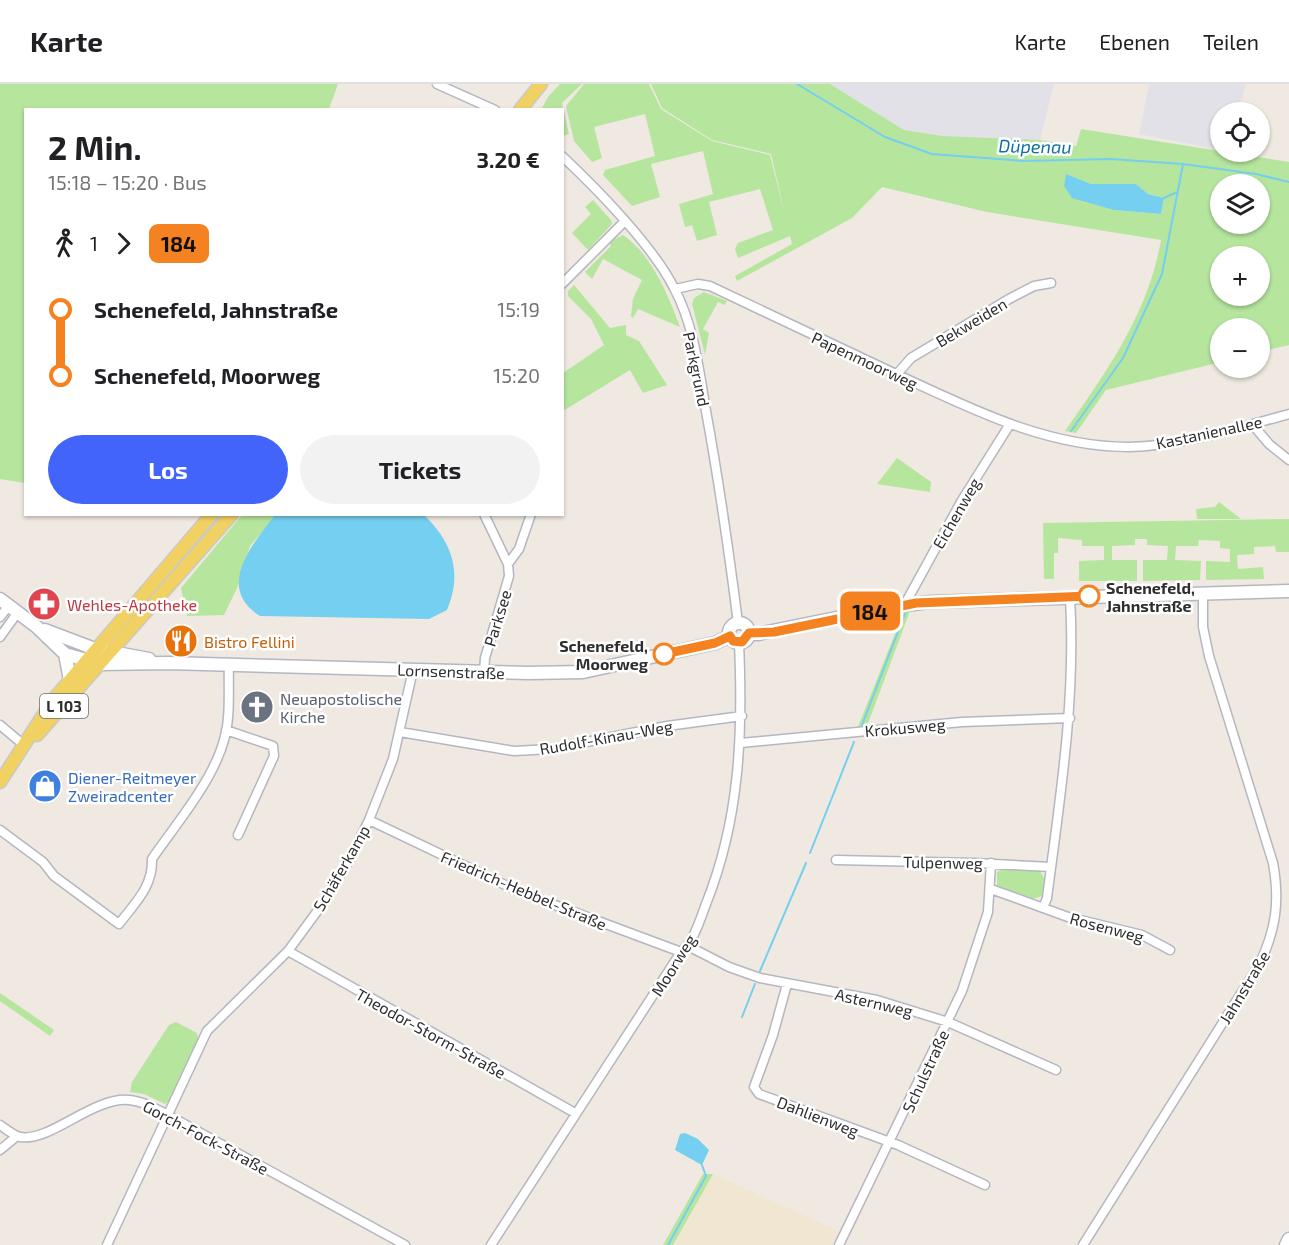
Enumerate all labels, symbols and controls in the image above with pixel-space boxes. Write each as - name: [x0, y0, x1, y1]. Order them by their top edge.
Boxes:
- text: Karte: [30, 24, 103, 58]
- text: Karte: [1015, 29, 1066, 54]
- text: Ebenen: [1099, 29, 1170, 54]
- text: Teilen: [1203, 29, 1259, 54]
- map controls: [1210, 102, 1270, 378]
- button: locate: [1210, 102, 1270, 162]
- text: 2 Min.: [48, 127, 142, 167]
- water label: Düpenau: [998, 134, 1072, 158]
- text: 3.20 €: [477, 146, 540, 172]
- text: 15:18 – 15:20 · Bus: [48, 170, 207, 194]
- button: layers: [1210, 174, 1270, 234]
- icon: walk: [48, 227, 81, 260]
- icon: forward: [107, 227, 140, 260]
- text: 1: [90, 231, 98, 255]
- text: 184: [161, 231, 197, 256]
- button: +: [1210, 246, 1270, 306]
- street label: Bekweiden: [932, 293, 1010, 351]
- text: Schenefeld, Jahnstraße: [94, 296, 338, 322]
- text: 15:19: [497, 297, 540, 321]
- button: −: [1210, 318, 1270, 378]
- street label: Papenmoorweg: [809, 327, 921, 393]
- street label: Parkgrund: [680, 330, 714, 408]
- text: Schenefeld, Moorweg: [94, 362, 320, 388]
- text: 15:20: [493, 363, 540, 387]
- street label: Kastanienallee: [1154, 411, 1264, 453]
- button: Los: [48, 435, 288, 504]
- button: Tickets: [300, 435, 540, 504]
- street label: Eichenweg: [928, 474, 984, 552]
- place label: Schenefeld, Jahnstraße: [1106, 578, 1195, 615]
- marker: Schenefeld, Jahnstraße: [1078, 585, 1100, 607]
- pharmacy icon: Wehles-Apotheke: [26, 586, 62, 622]
- street label: Parksee: [479, 587, 515, 649]
- line badge: 184: [836, 592, 904, 630]
- place label: Wehles-Apotheke: [67, 595, 197, 614]
- text: 184: [852, 599, 888, 624]
- restaurant icon: Bistro Fellini: [163, 623, 199, 659]
- place label: Bistro Fellini: [204, 632, 295, 651]
- place label: Schenefeld, Moorweg: [559, 636, 649, 673]
- marker: Schenefeld, Moorweg: [653, 643, 675, 665]
- street label: Lornsenstraße: [397, 660, 505, 682]
- church icon: Neuapostolische Kirche: [239, 689, 275, 725]
- place label: Neuapostolische Kirche: [280, 689, 402, 726]
- road number: L 103: [40, 694, 88, 718]
- street label: Krokusweg: [864, 714, 946, 740]
- street label: Rudolf-Kinau-Weg: [538, 716, 674, 758]
- shop icon: Diener-Reitmeyer Zweiradcenter: [27, 768, 63, 804]
- place label: Diener-Reitmeyer Zweiradcenter: [68, 768, 197, 805]
- street label: Schäferkamp: [309, 822, 373, 914]
- street label: Friedrich-Hebbel-Straße: [438, 846, 610, 934]
- street label: Tulpenweg: [903, 852, 983, 872]
- street label: Rosenweg: [1068, 908, 1146, 946]
- street label: Moorweg: [647, 931, 699, 999]
- street label: Jahnstraße: [1215, 947, 1273, 1027]
- street label: Theodor-Storm-Straße: [353, 984, 509, 1082]
- street label: Asternweg: [833, 984, 915, 1020]
- street label: Schulstraße: [898, 1027, 952, 1115]
- street label: Dahlienweg: [774, 1092, 862, 1140]
- street label: Gorch-Fock-Straße: [140, 1096, 272, 1178]

